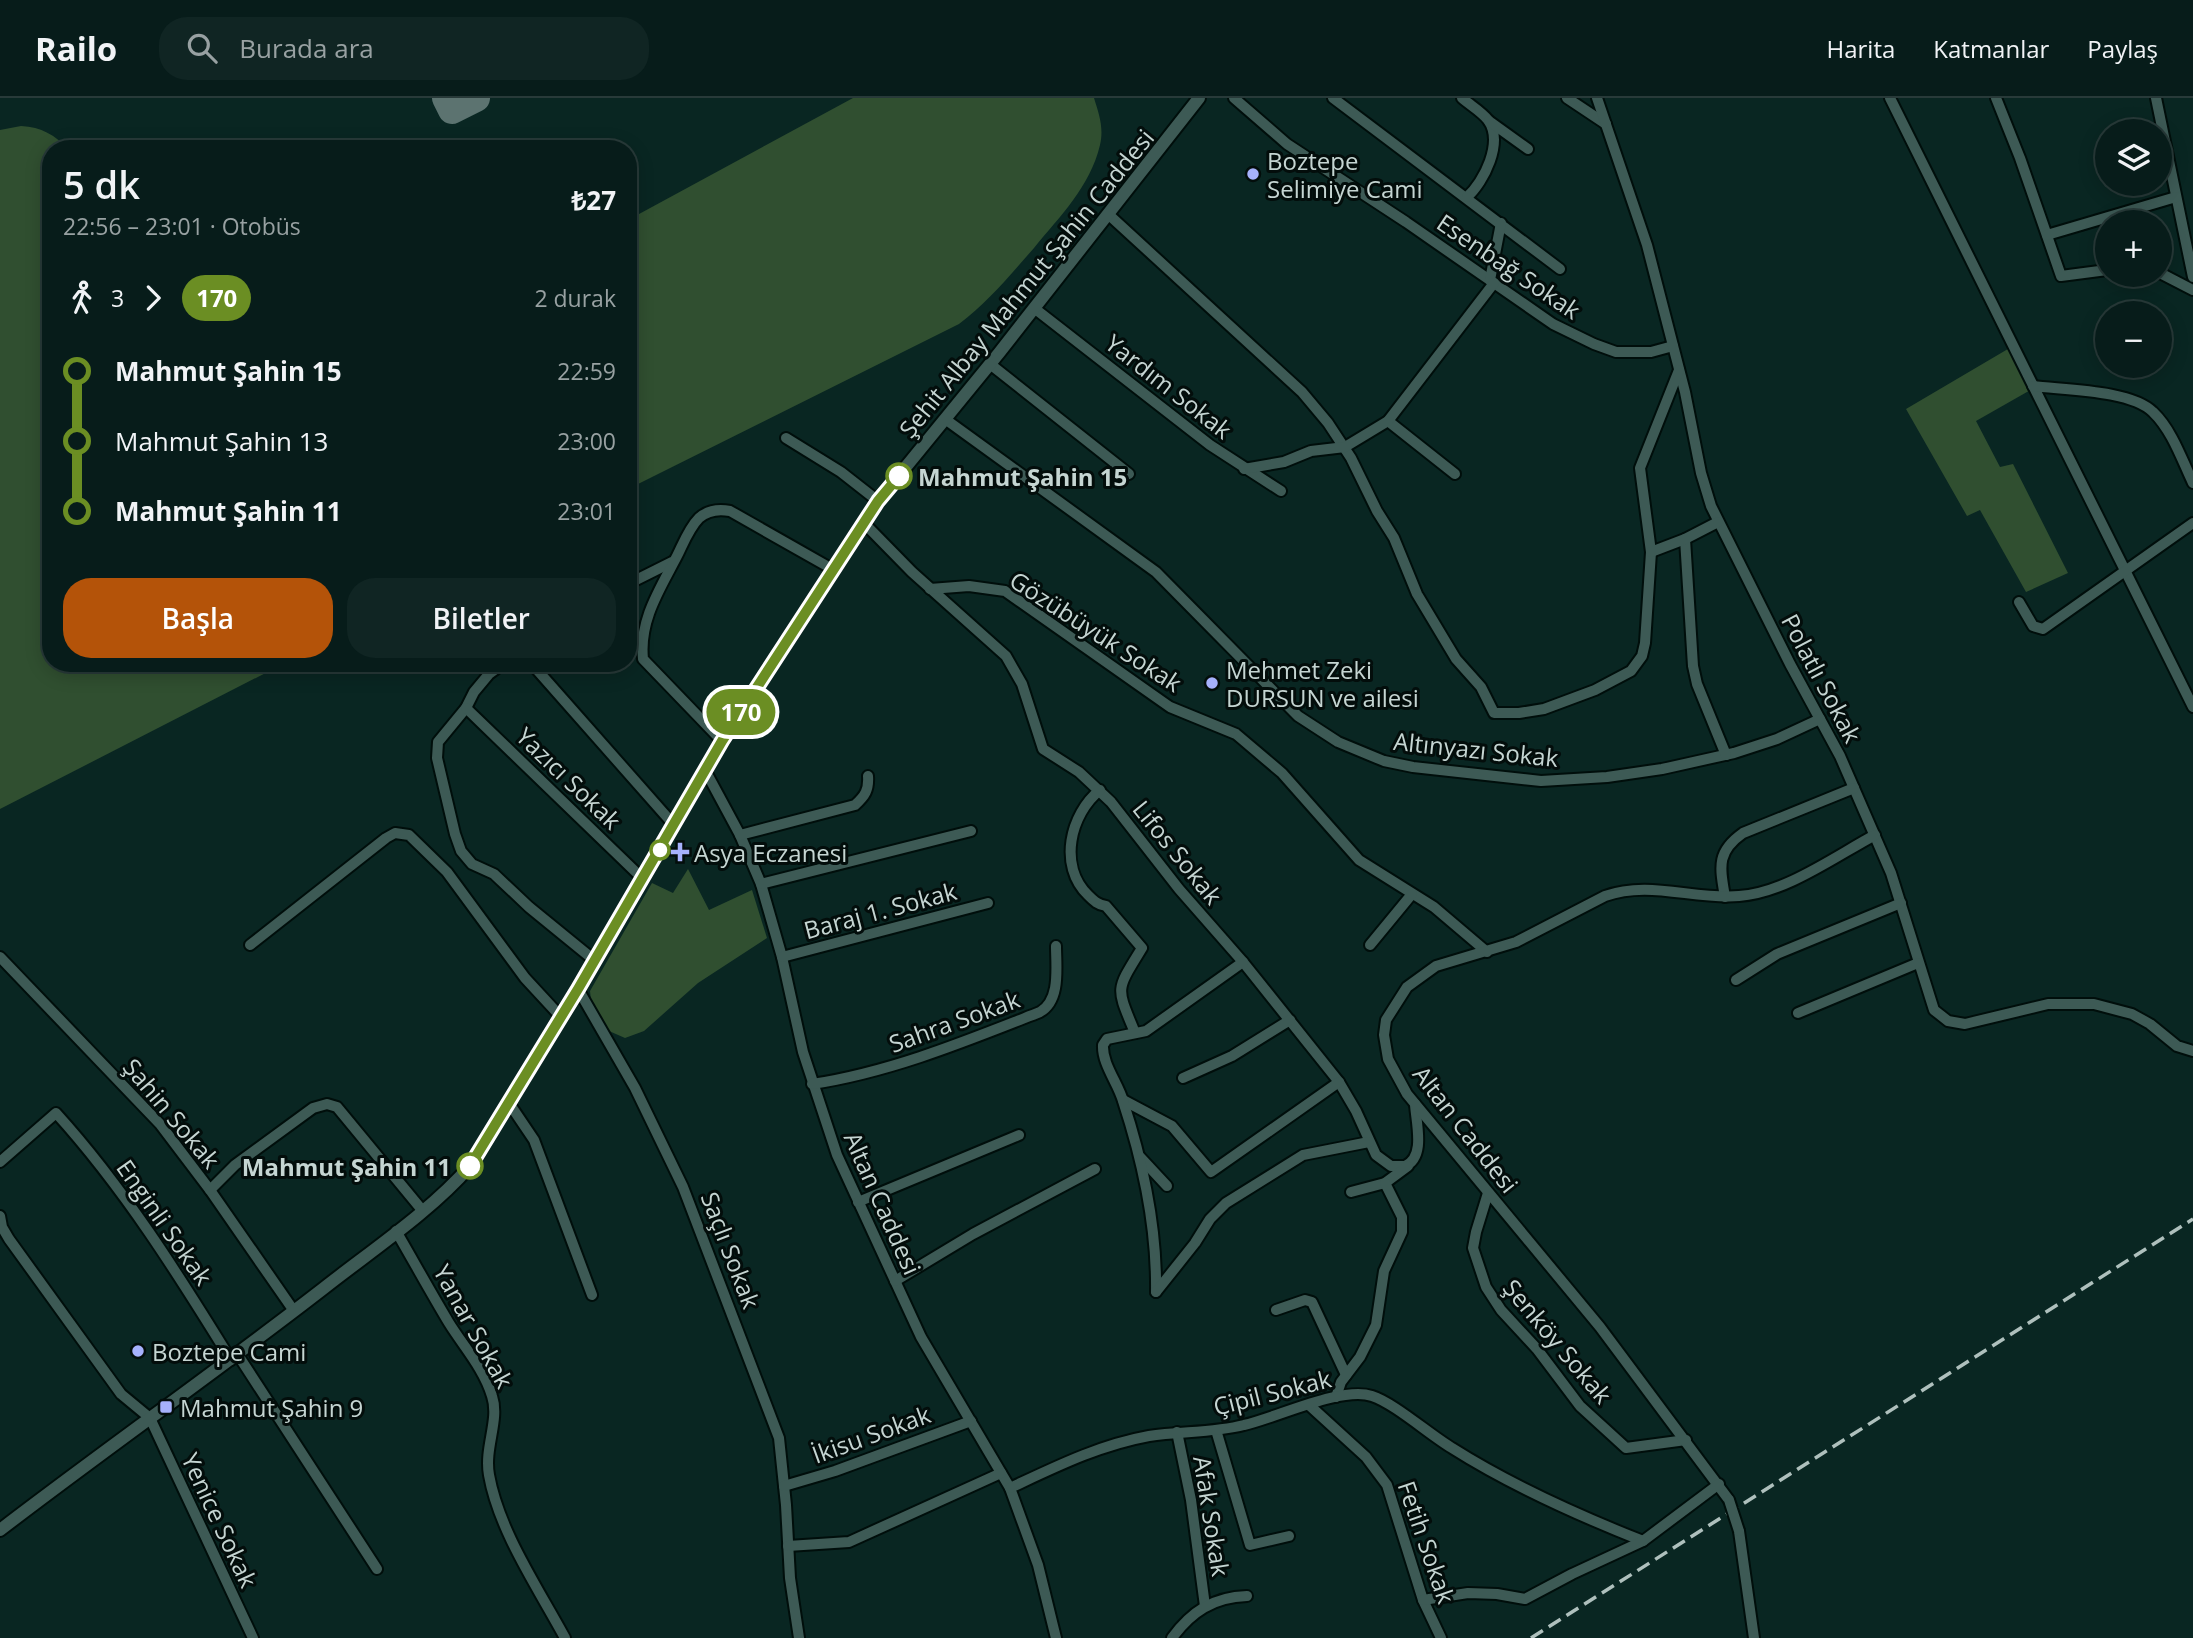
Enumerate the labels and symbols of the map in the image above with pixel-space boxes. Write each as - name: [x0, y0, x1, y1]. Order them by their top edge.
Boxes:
- street label: Şehit Albay Mahmut Şahin Caddesi: [891, 122, 1161, 444]
- place label: Boztepe Selimiye Cami: [1267, 144, 1423, 205]
- marker: Boztepe Selimiye Cami: [1245, 166, 1261, 182]
- street label: Esenbağ Sokak: [1431, 206, 1588, 326]
- street label: Yardım Sokak: [1099, 326, 1239, 446]
- place label: Mahmut Şahin 15: [918, 460, 1127, 493]
- marker: Mahmut Şahin 15: [886, 463, 912, 489]
- street label: Gözübüyük Sokak: [1004, 563, 1189, 699]
- street label: Polatlı Sokak: [1774, 608, 1870, 748]
- place label: Mehmet Zeki DURSUN ve ailesi: [1226, 653, 1419, 714]
- marker: Mehmet Zeki DURSUN ve ailesi: [1204, 675, 1220, 691]
- line badge: 170: [701, 689, 781, 735]
- street label: Yazıcı Sokak: [509, 720, 629, 837]
- street label: Altınyazı Sokak: [1392, 724, 1560, 774]
- street label: Lifos Sokak: [1126, 793, 1230, 911]
- place label: Asya Eczanesi: [694, 836, 847, 869]
- unlabelled marker: [650, 840, 670, 860]
- marker: Asya Eczanesi: [672, 844, 688, 860]
- street label: Baraj 1. Sokak: [800, 874, 960, 946]
- street label: Sahra Sokak: [884, 982, 1024, 1060]
- street label: Şahin Sokak: [116, 1051, 228, 1175]
- street label: Altan Caddesi: [1406, 1059, 1526, 1199]
- street label: Altan Caddesi: [837, 1126, 929, 1280]
- place label: Mahmut Şahin 11: [242, 1150, 451, 1183]
- street label: Enginli Sokak: [110, 1153, 221, 1292]
- marker: Mahmut Şahin 11: [457, 1153, 483, 1179]
- street label: Saçlı Sokak: [694, 1187, 768, 1313]
- street label: Yanar Sokak: [426, 1258, 522, 1394]
- street label: Şenköy Sokak: [1496, 1272, 1620, 1410]
- place label: Boztepe Cami: [152, 1335, 306, 1368]
- marker: Boztepe Cami: [130, 1343, 146, 1359]
- street label: Çipil Sokak: [1210, 1361, 1335, 1423]
- place label: Mahmut Şahin 9: [180, 1391, 363, 1424]
- street label: İkisu Sokak: [807, 1397, 935, 1471]
- marker: Mahmut Şahin 9: [158, 1399, 174, 1415]
- street label: Yenice Sokak: [174, 1447, 266, 1593]
- street label: Afak Sokak: [1186, 1453, 1238, 1579]
- street label: Fetih Sokak: [1391, 1476, 1463, 1608]

